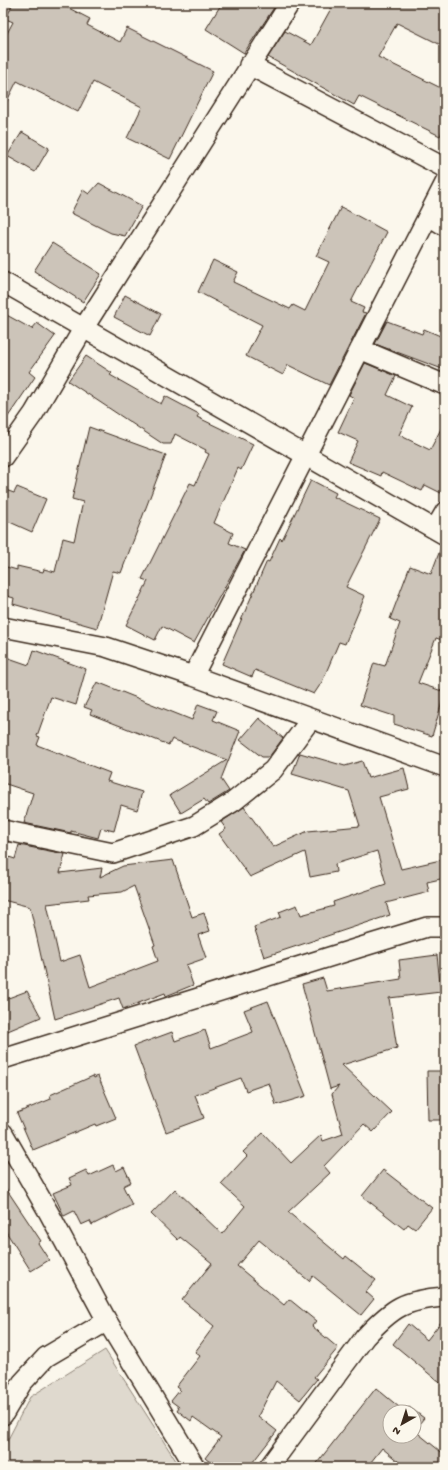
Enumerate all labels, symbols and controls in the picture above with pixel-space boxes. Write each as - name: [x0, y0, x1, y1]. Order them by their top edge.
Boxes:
- north arrow: [382, 1404, 422, 1444]
- text: N: [390, 1423, 404, 1437]

